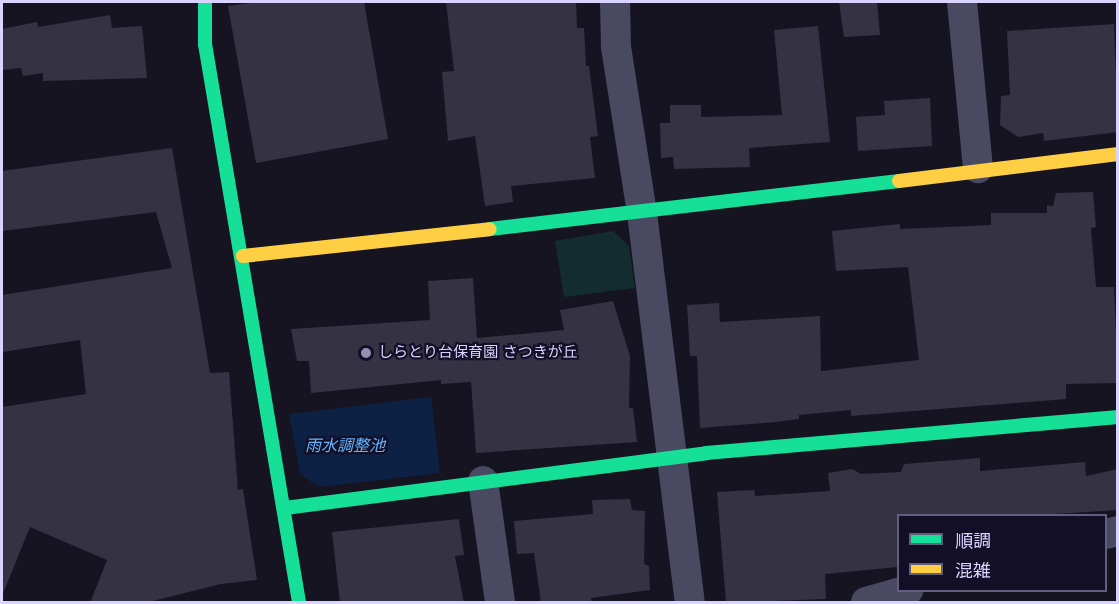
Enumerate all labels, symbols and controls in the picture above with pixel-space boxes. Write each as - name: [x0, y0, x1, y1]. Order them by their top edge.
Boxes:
- place label: しらとり台保育園 さつきが丘: [378, 344, 578, 362]
- marker: しらとり台保育園 さつきが丘: [359, 346, 373, 360]
- water label: 雨水調整池: [305, 436, 385, 456]
- legend: [897, 514, 1107, 592]
- text: 順調: [955, 530, 991, 551]
- text: 混雑: [955, 560, 991, 581]

